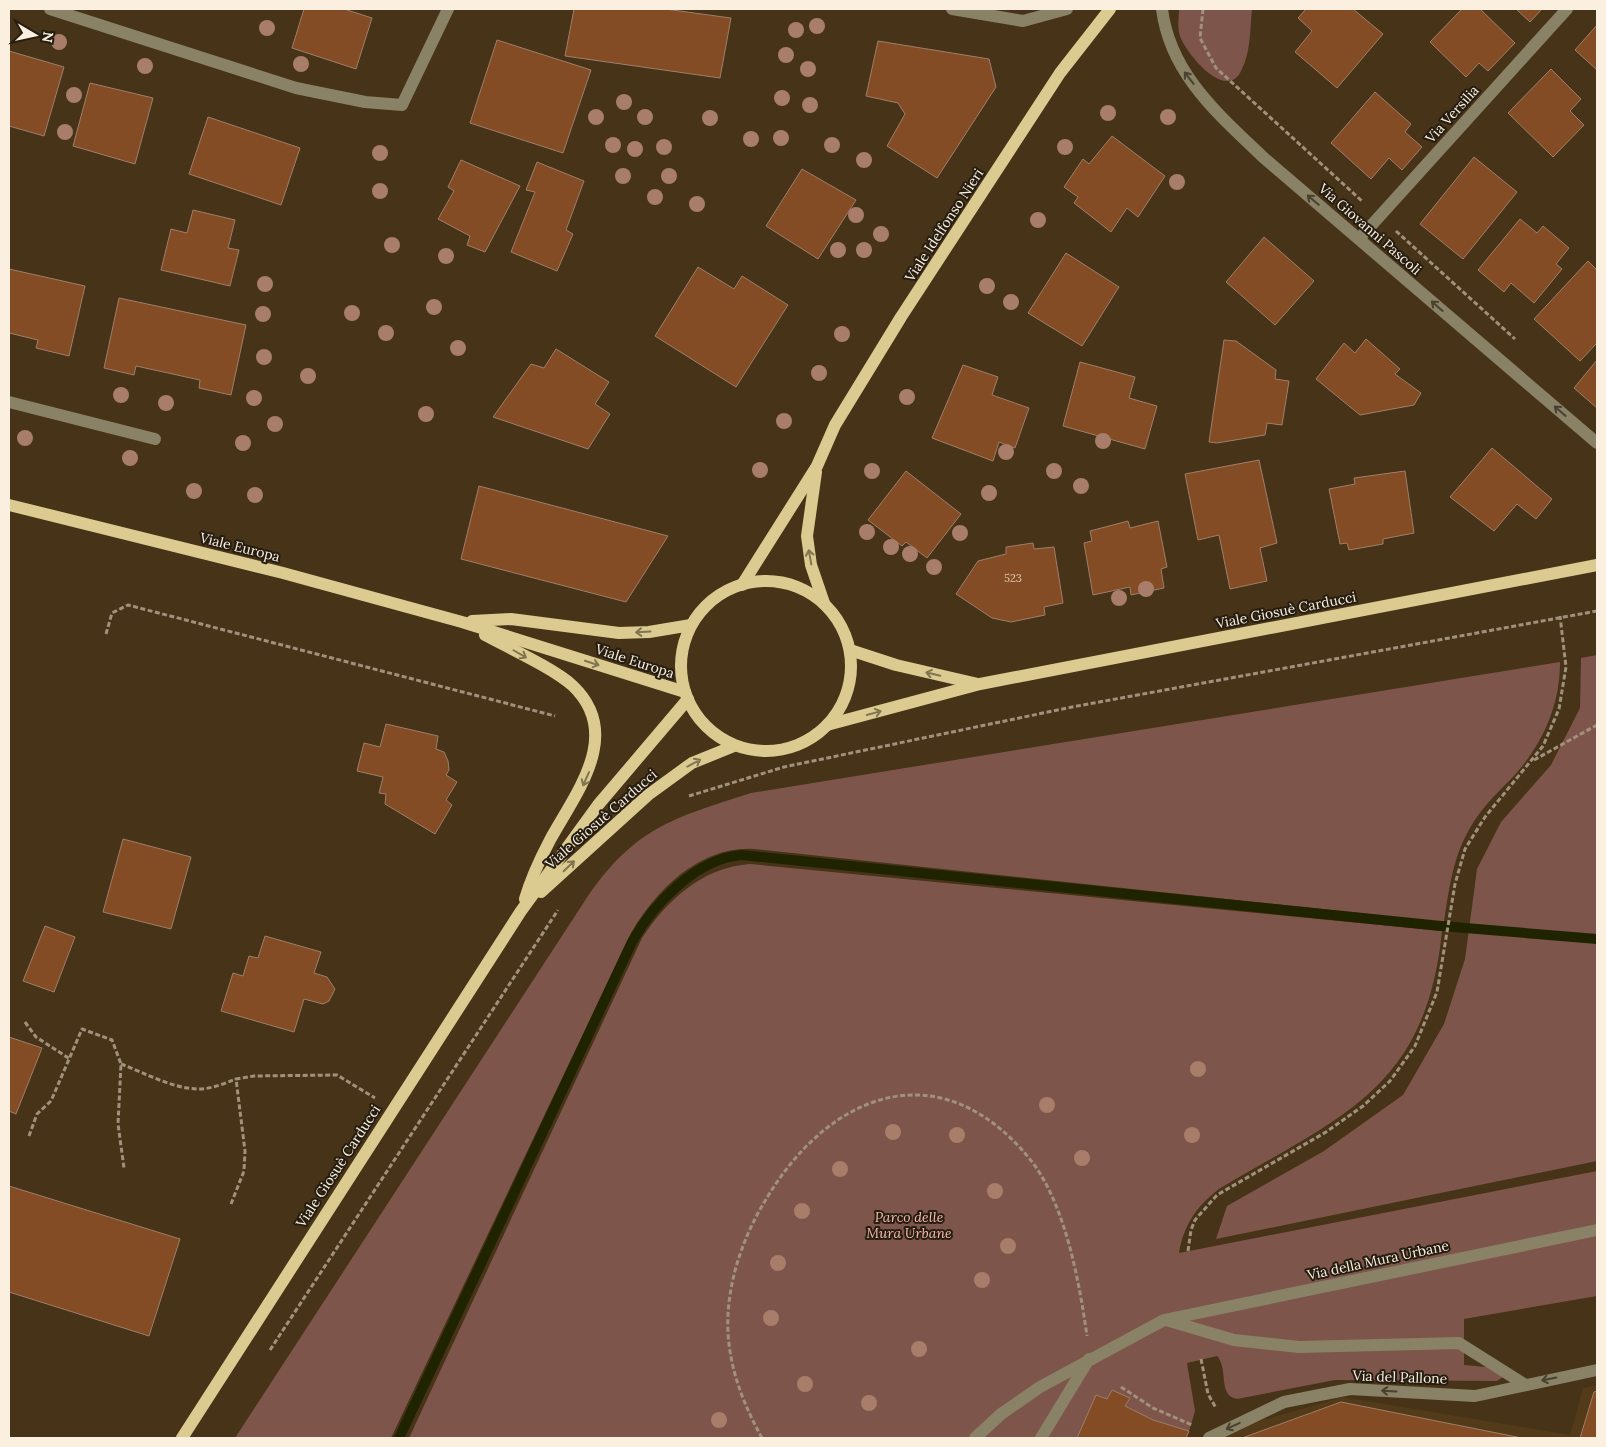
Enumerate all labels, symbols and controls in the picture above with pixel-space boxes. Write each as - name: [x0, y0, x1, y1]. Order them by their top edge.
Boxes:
- north arrow: [10, 10, 60, 60]
- text: N: [38, 30, 58, 44]
- one-way arrow: [1184, 72, 1195, 85]
- street label: Via Versilia: [1421, 81, 1483, 147]
- street label: Viale Idelfonso Nieri: [900, 165, 987, 286]
- street label: Via Giovanni Pascoli: [1314, 179, 1425, 279]
- one-way arrow: [1307, 194, 1320, 206]
- one-way arrow: [1430, 300, 1443, 311]
- one-way arrow: [1554, 406, 1567, 417]
- street label: Viale Europa: [197, 528, 282, 566]
- one-way arrow: [804, 549, 814, 565]
- house number: 523: [1004, 571, 1022, 585]
- street label: Viale Giosuè Carducci: [1213, 588, 1358, 633]
- one-way arrow: [635, 628, 651, 637]
- street label: Viale Europa: [592, 639, 677, 682]
- one-way arrow: [512, 650, 526, 660]
- one-way arrow: [584, 659, 599, 668]
- one-way arrow: [925, 669, 941, 678]
- one-way arrow: [866, 707, 882, 717]
- one-way arrow: [687, 758, 702, 768]
- street label: Viale Giosuè Carducci: [541, 765, 661, 873]
- one-way arrow: [580, 771, 590, 786]
- one-way arrow: [563, 860, 576, 872]
- street label: Viale Giosuè Carducci: [291, 1101, 384, 1232]
- park label: Parco delle Mura Urbane: [866, 1208, 952, 1242]
- street label: Via della Mura Urbane: [1305, 1236, 1451, 1284]
- street label: Via del Pallone: [1351, 1366, 1448, 1388]
- one-way arrow: [1542, 1375, 1558, 1384]
- one-way arrow: [1381, 1387, 1397, 1396]
- one-way arrow: [1226, 1422, 1241, 1431]

